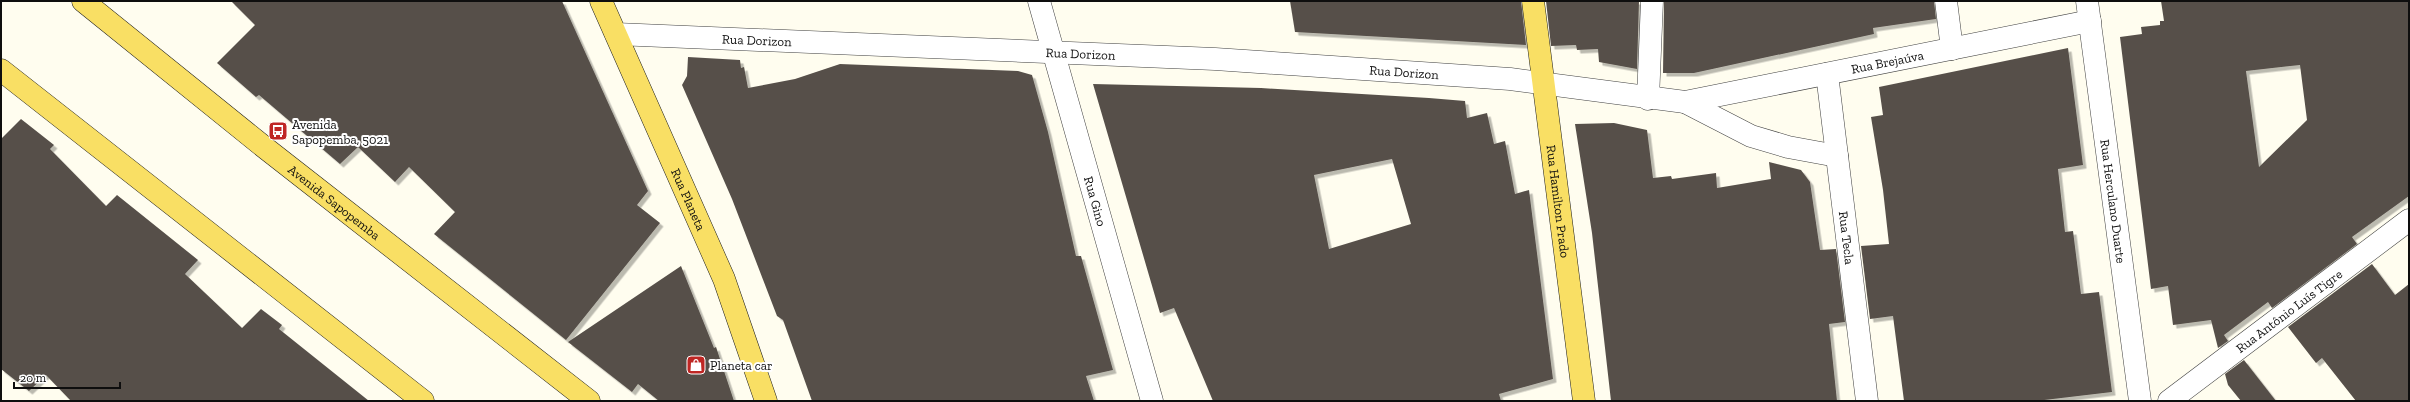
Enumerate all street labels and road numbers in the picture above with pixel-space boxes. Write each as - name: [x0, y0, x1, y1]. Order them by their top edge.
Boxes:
- street label: Rua Dorizon: [722, 31, 793, 49]
- street label: Rua Dorizon: [1045, 45, 1116, 63]
- street label: Rua Brejaúva: [1850, 47, 1926, 77]
- street label: Rua Dorizon: [1369, 62, 1440, 82]
- street label: Rua Herculano Duarte: [2097, 138, 2129, 264]
- street label: Rua Hamilton Prado: [1543, 144, 1573, 259]
- street label: Avenida Sapopemba: [285, 162, 384, 244]
- street label: Rua Planeta: [668, 166, 709, 234]
- street label: Rua Gino: [1081, 175, 1109, 228]
- street label: Rua Tecla: [1836, 210, 1857, 266]
- street label: Rua Antônio Luís Tigre: [2233, 266, 2345, 356]

